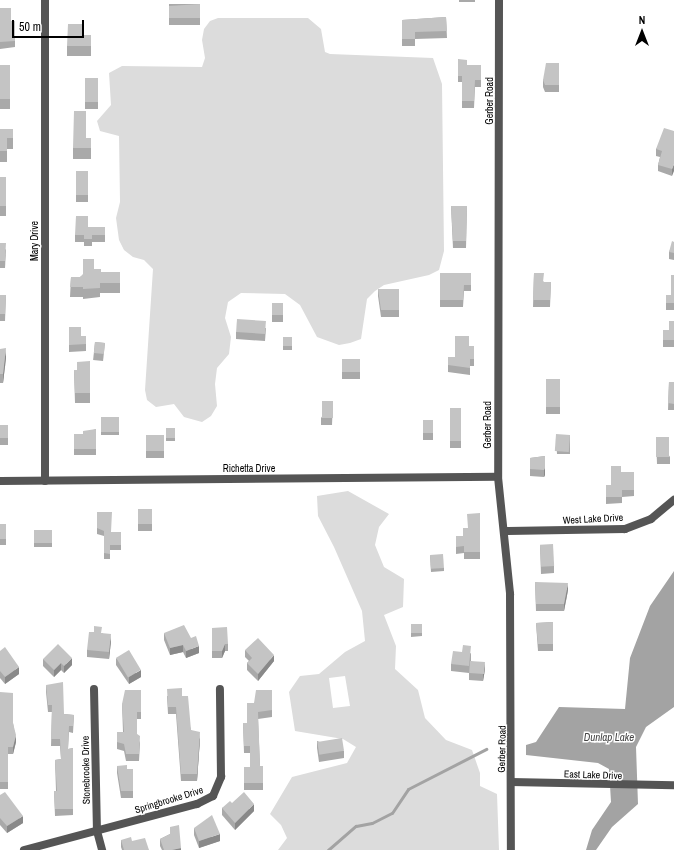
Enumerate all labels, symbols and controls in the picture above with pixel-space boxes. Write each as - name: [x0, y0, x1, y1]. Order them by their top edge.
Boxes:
- scale bar: [14, 12, 86, 38]
- north arrow: [622, 12, 662, 52]
- text: N: [639, 13, 645, 27]
- text: 50 m: [19, 19, 41, 35]
- street label: Gerber Road: [484, 77, 496, 125]
- street label: Mary Drive: [29, 221, 41, 261]
- street label: Gerber Road: [482, 401, 494, 449]
- street label: Richetta Drive: [223, 463, 275, 475]
- street label: West Lake Drive: [562, 511, 624, 527]
- street label: Gerber Road: [496, 725, 508, 773]
- water label: Dunlap Lake: [584, 730, 634, 744]
- street label: Stonebrooke Drive: [79, 736, 93, 804]
- street label: East Lake Drive: [564, 768, 622, 782]
- street label: Springbrooke Drive: [133, 784, 205, 816]

